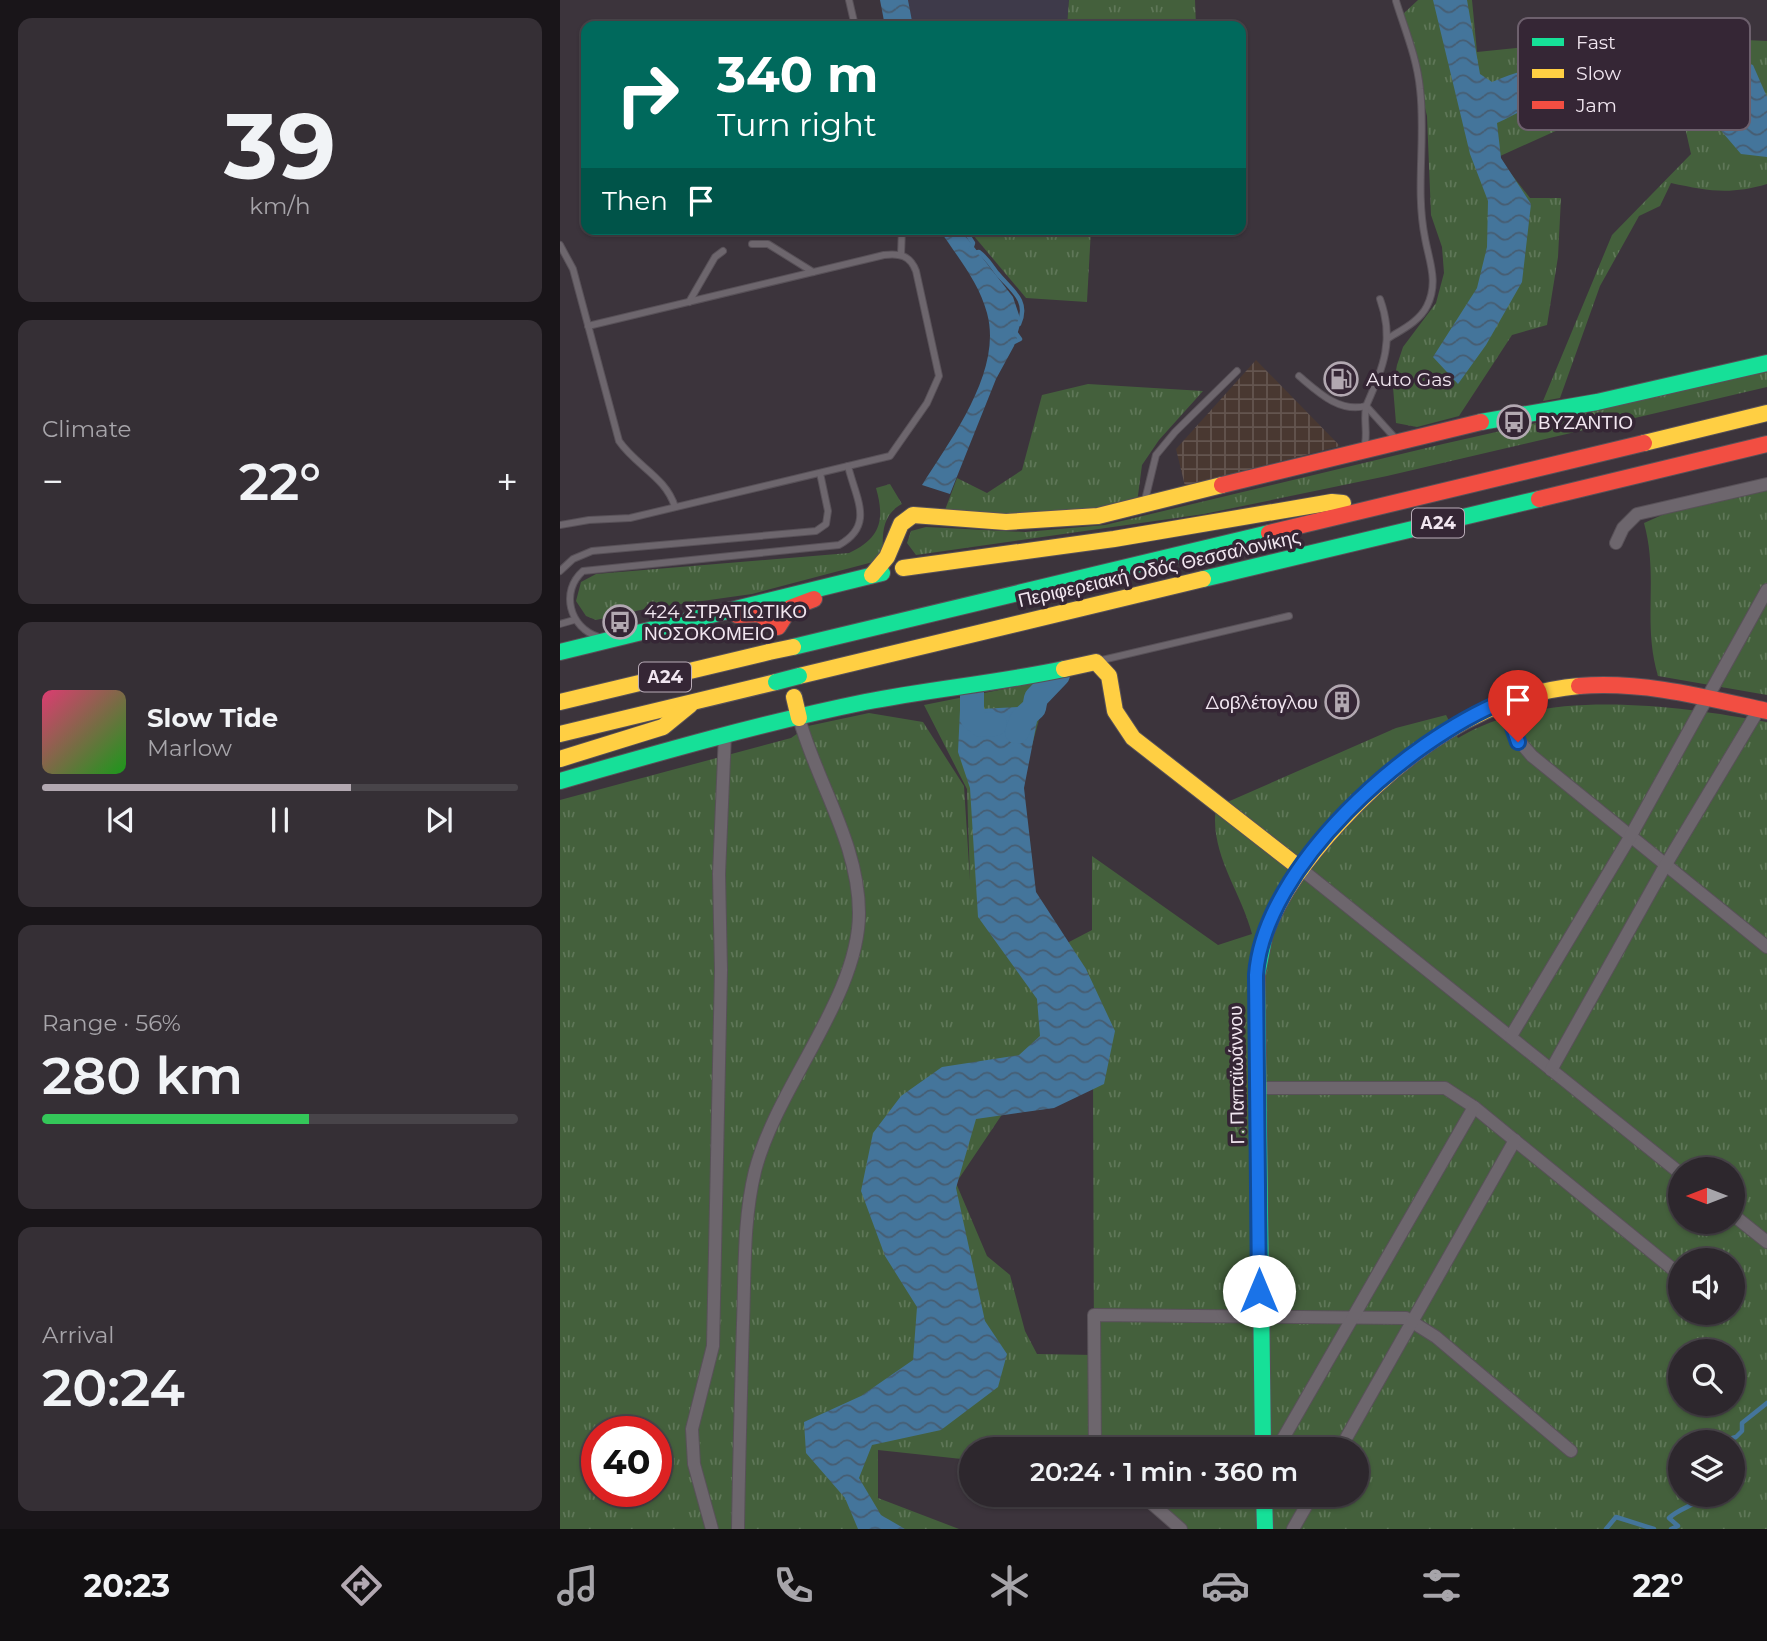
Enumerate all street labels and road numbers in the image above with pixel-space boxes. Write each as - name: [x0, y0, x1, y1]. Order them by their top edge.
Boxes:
- road number: Α24: [1412, 508, 1464, 538]
- street label: Περιφερειακή Οδός Θεσσαλονίκης: [1016, 525, 1303, 612]
- road number: Α24: [639, 662, 691, 692]
- street label: Γ. Παπαϊωάννου: [1224, 1005, 1249, 1145]

